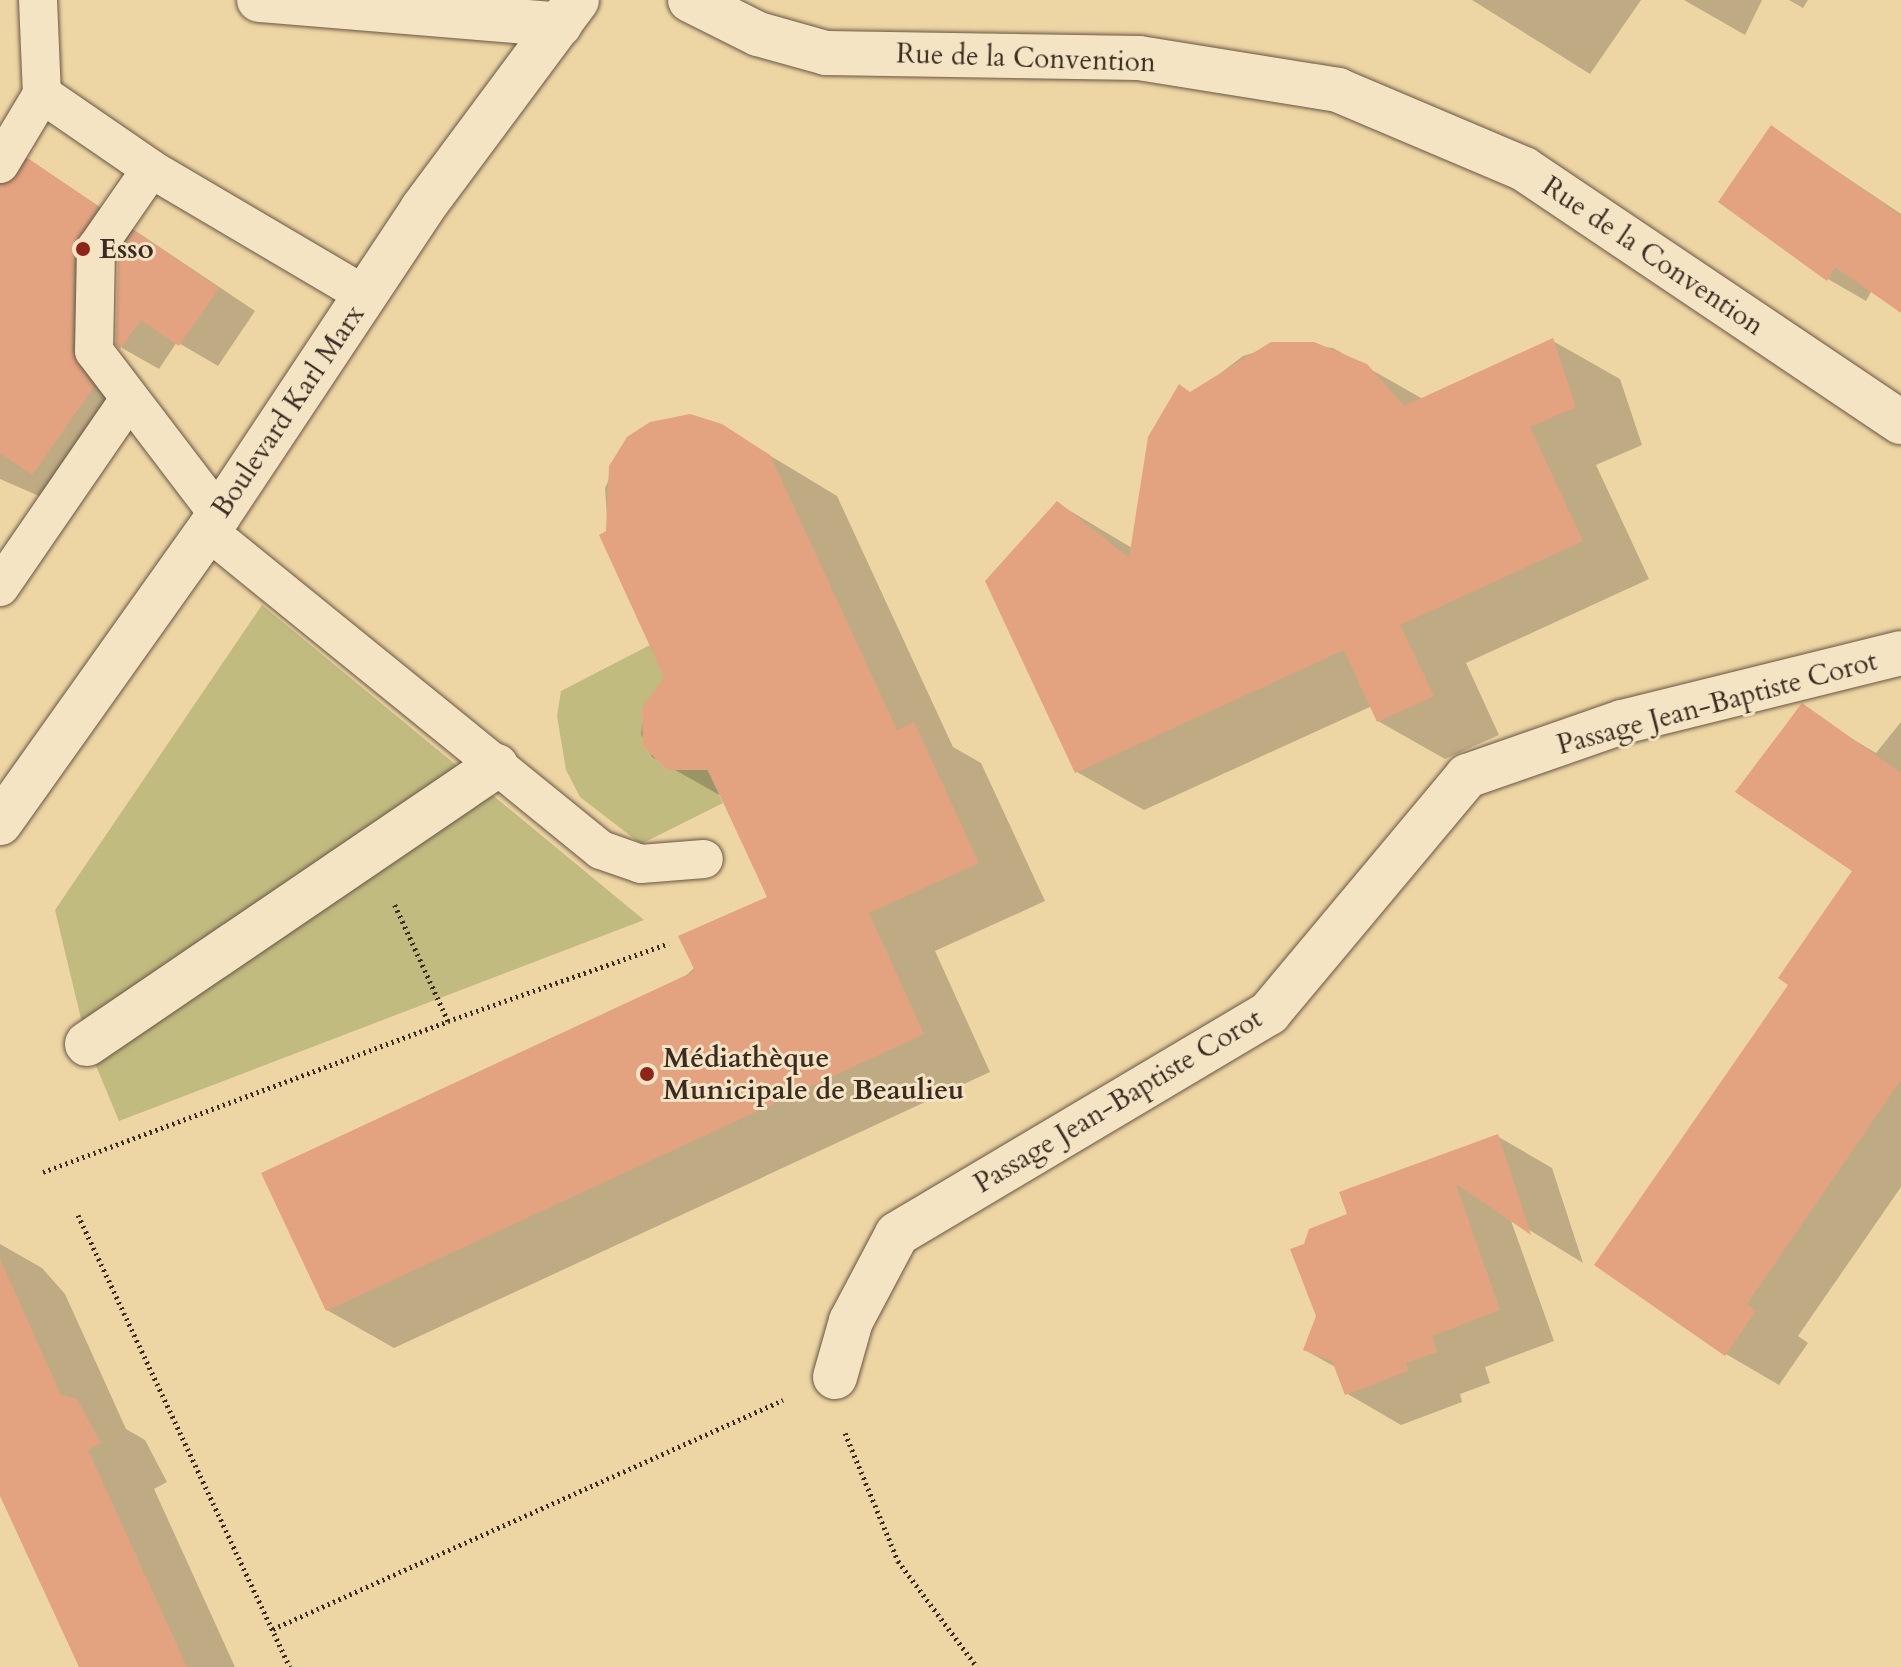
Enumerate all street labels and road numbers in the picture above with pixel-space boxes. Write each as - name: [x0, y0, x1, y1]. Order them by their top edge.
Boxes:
- street label: Rue de la Convention: [896, 37, 1156, 79]
- street label: Rue de la Convention: [1536, 169, 1770, 343]
- street label: Boulevard Karl Marx: [205, 299, 371, 523]
- street label: Passage Jean-Baptiste Corot: [1553, 644, 1881, 762]
- street label: Passage Jean-Baptiste Corot: [968, 1002, 1268, 1200]

